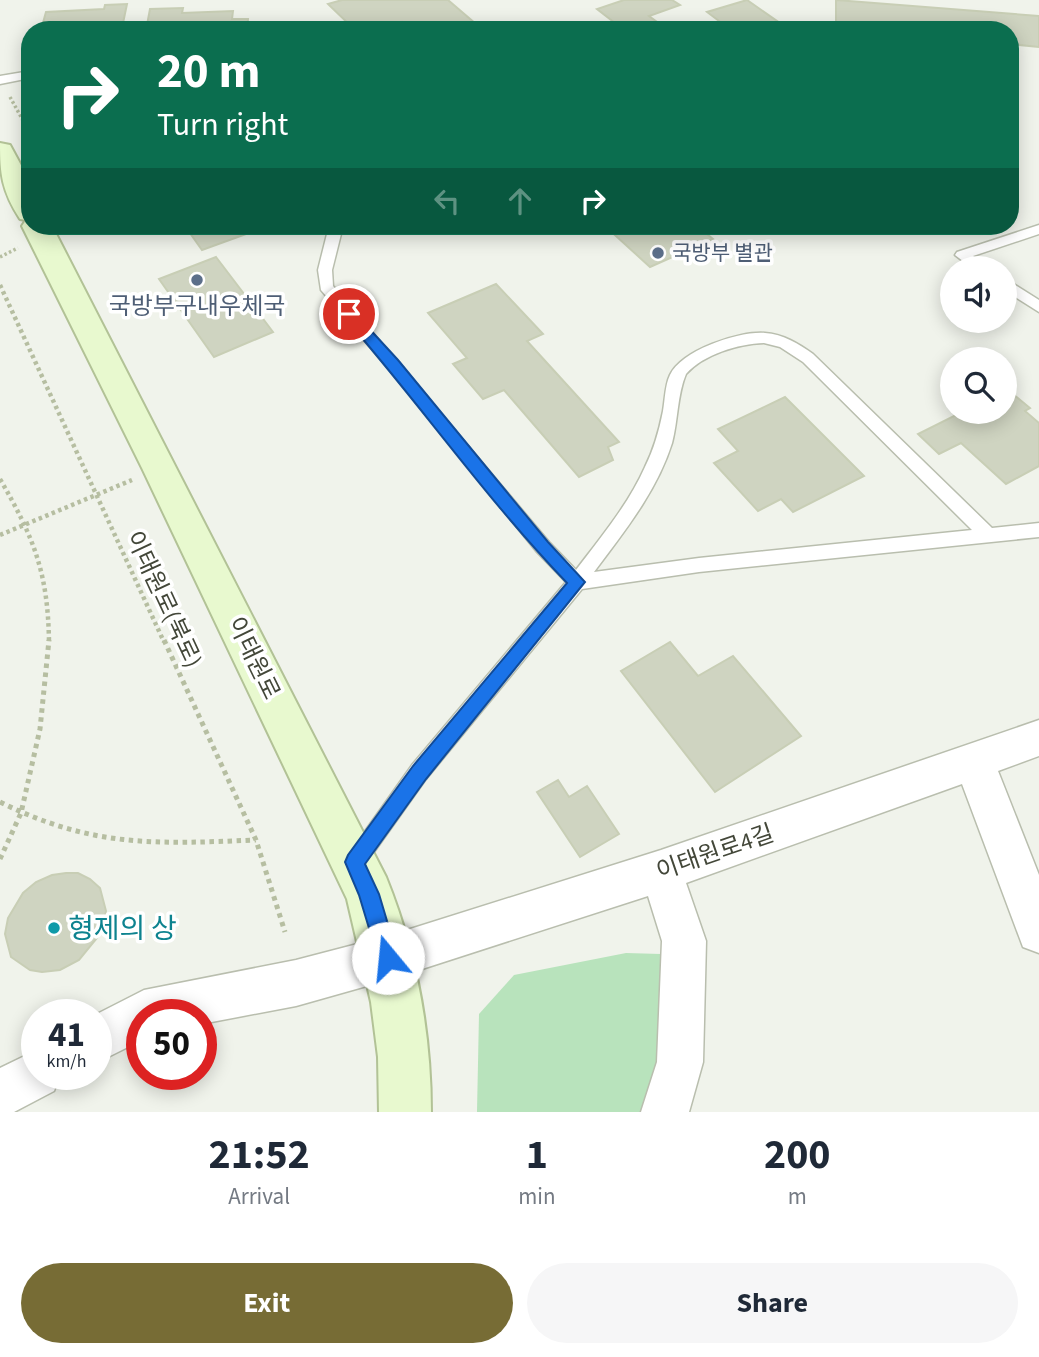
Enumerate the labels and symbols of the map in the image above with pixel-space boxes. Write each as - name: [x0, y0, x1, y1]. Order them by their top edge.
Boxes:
- place label: 국방부 별관: [672, 238, 773, 268]
- marker: 국방부 별관: [650, 245, 666, 261]
- marker: 국방부구내우체국: [189, 272, 205, 288]
- pin: [319, 284, 379, 344]
- place label: 국방부구내우체국: [109, 289, 285, 324]
- street label: 이태원로(북로): [117, 525, 210, 673]
- street label: 이태원로: [218, 611, 289, 706]
- street label: 이태원로4길: [652, 816, 779, 889]
- place label: 형제의 상: [68, 909, 177, 949]
- marker: 형제의 상: [46, 920, 62, 936]
- position arrow: [351, 921, 425, 995]
- speed limit sign: 50: [126, 999, 217, 1090]

